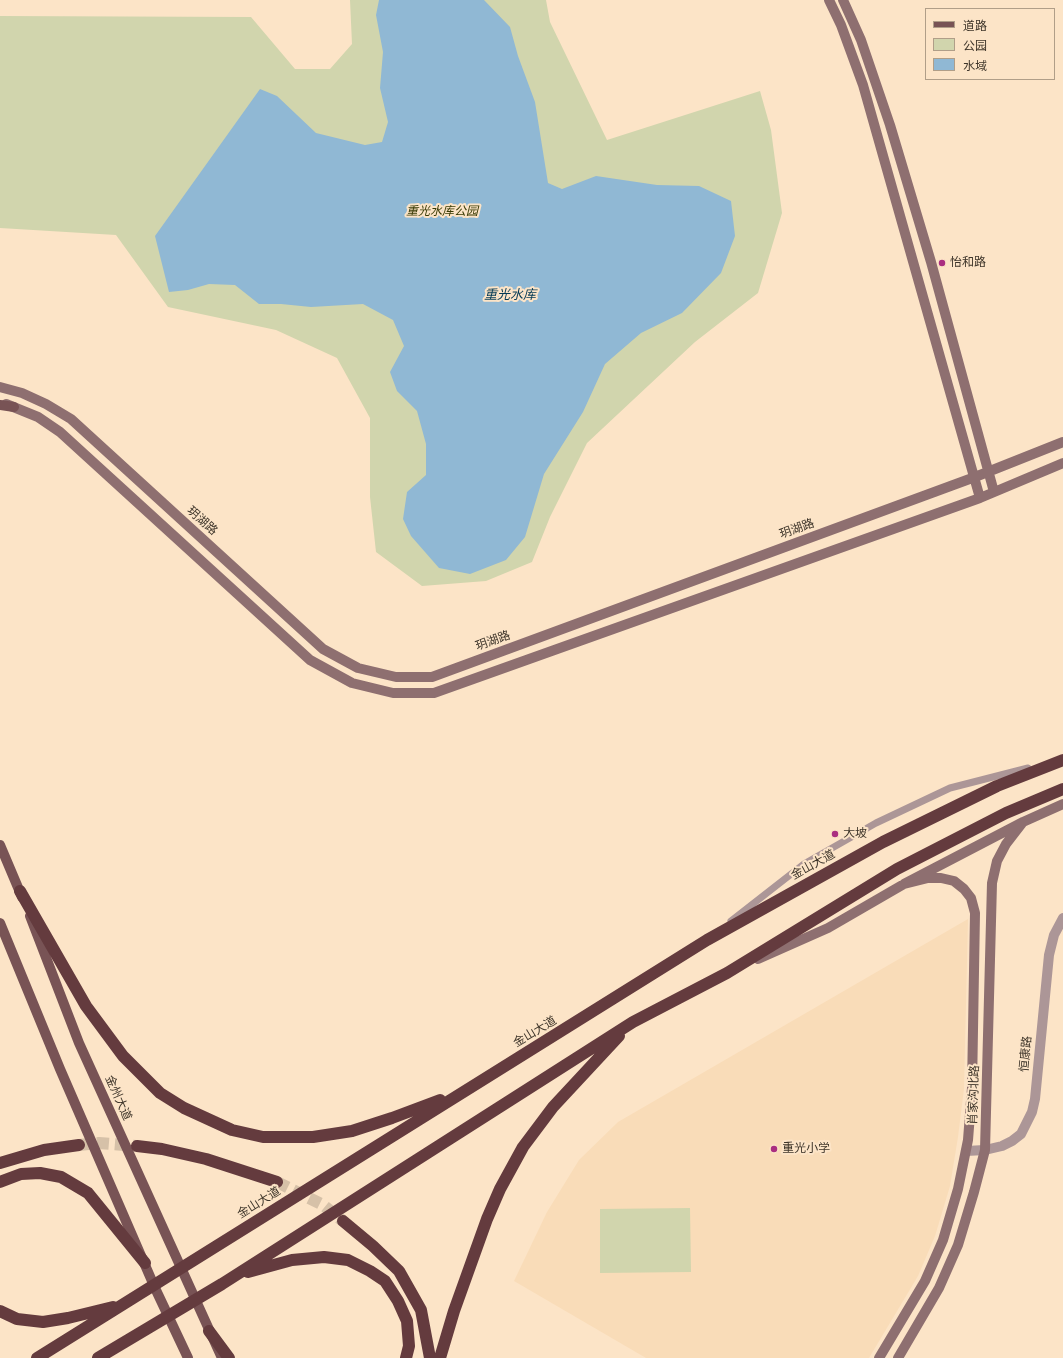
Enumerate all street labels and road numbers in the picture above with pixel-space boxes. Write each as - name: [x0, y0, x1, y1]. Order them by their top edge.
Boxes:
- street label: 玥湖路: [184, 504, 220, 538]
- street label: 玥湖路: [778, 516, 816, 542]
- street label: 玥湖路: [474, 628, 512, 654]
- street label: 金山大道: [789, 847, 837, 883]
- street label: 金山大道: [511, 1013, 559, 1051]
- street label: 恒康路: [1017, 1035, 1035, 1073]
- street label: 肖家沟北路: [966, 1065, 982, 1125]
- street label: 金州大道: [102, 1073, 134, 1123]
- street label: 金山大道: [235, 1184, 283, 1222]

